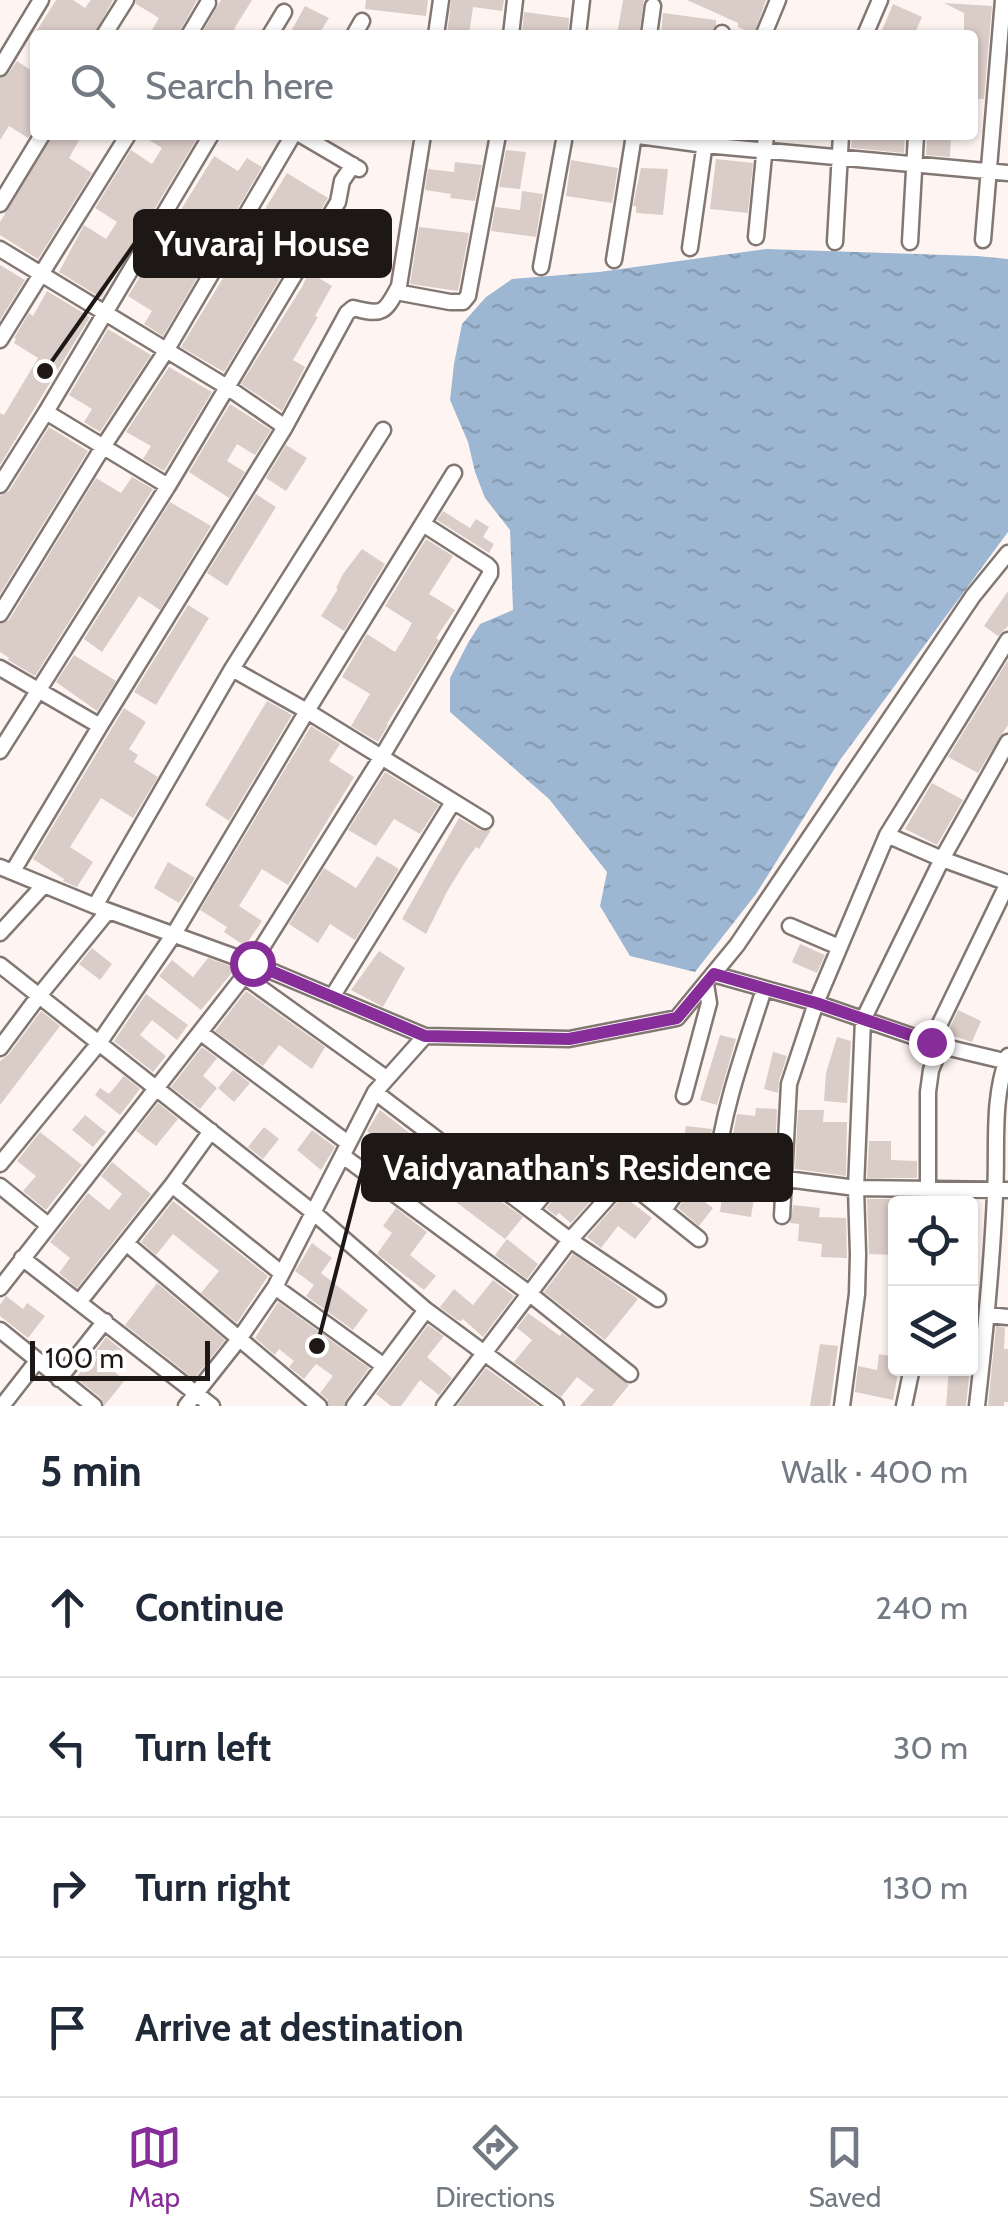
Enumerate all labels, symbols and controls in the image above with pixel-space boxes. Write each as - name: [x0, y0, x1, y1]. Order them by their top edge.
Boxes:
- search box: [30, 30, 978, 140]
- icon: search: [65, 58, 120, 113]
- text: Search here: [145, 62, 334, 109]
- callout: Yuvaraj House: [135, 211, 390, 276]
- text: Yuvaraj House: [153, 222, 370, 265]
- route start: [230, 941, 276, 987]
- route end: [909, 1020, 955, 1066]
- callout: Vaidyanathan's Residence: [363, 1135, 791, 1200]
- text: Vaidyanathan's Residence: [383, 1146, 771, 1189]
- map controls: [888, 1196, 978, 1376]
- button: locate: [888, 1196, 978, 1286]
- button: layers: [888, 1286, 978, 1376]
- scale bar: [30, 1336, 210, 1380]
- text: 100 m: [45, 1341, 124, 1375]
- text: 5 min: [40, 1445, 142, 1497]
- text: Walk · 400 m: [781, 1452, 968, 1491]
- icon: ahead: [40, 1580, 95, 1635]
- text: Continue: [135, 1584, 284, 1631]
- text: 240 m: [875, 1588, 968, 1627]
- icon: left: [40, 1720, 95, 1775]
- text: Turn left: [135, 1724, 271, 1771]
- text: 30 m: [893, 1728, 968, 1767]
- icon: right: [40, 1860, 95, 1915]
- text: Turn right: [135, 1864, 291, 1911]
- text: 130 m: [883, 1868, 968, 1907]
- icon: arrive: [40, 2000, 95, 2055]
- text: Arrive at destination: [135, 2004, 464, 2051]
- tab: Map: [127, 2120, 182, 2214]
- tab: Directions: [435, 2120, 555, 2214]
- tab: Saved: [809, 2120, 881, 2214]

